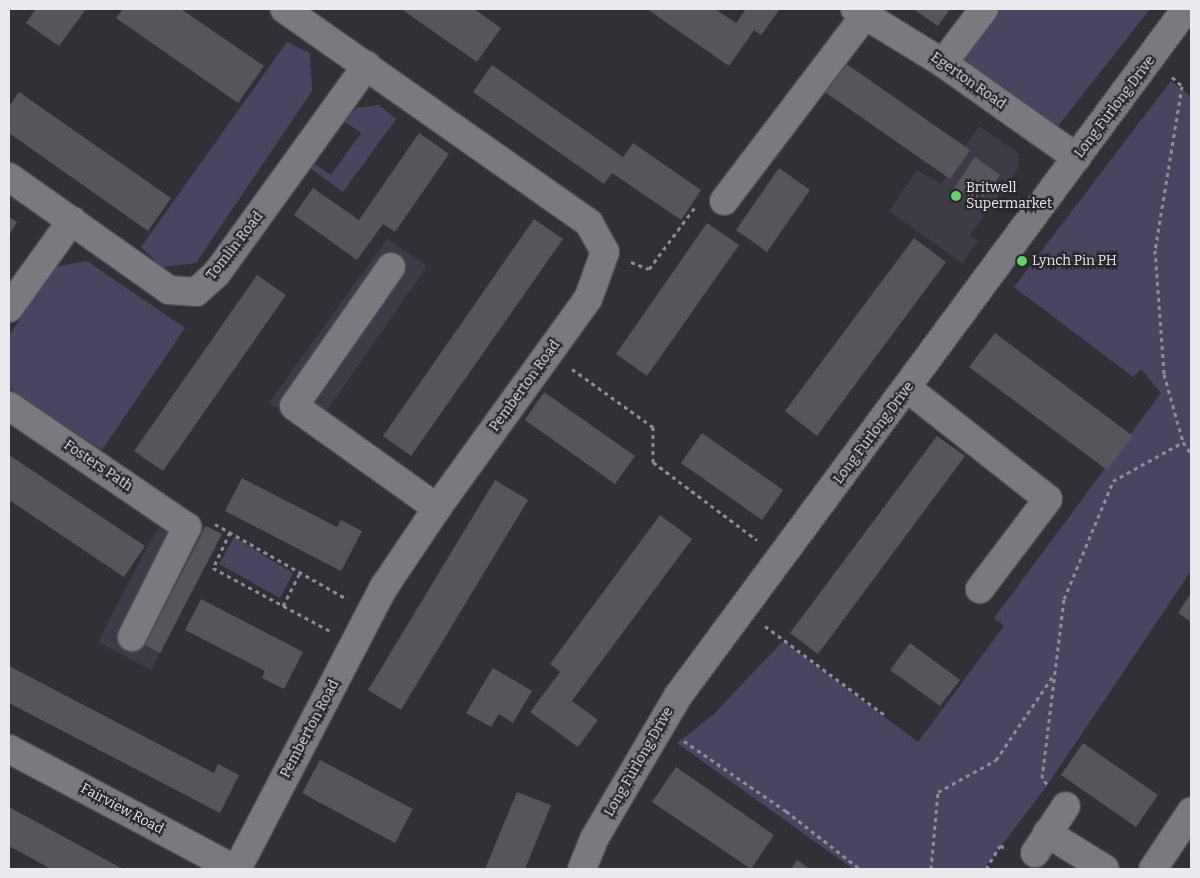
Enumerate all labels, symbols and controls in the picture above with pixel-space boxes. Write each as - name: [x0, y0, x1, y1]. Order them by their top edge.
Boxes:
- street label: Egerton Road: [927, 49, 1009, 113]
- street label: Long Furlong Drive: [1071, 53, 1159, 161]
- place label: Britwell Supermarket: [966, 180, 1052, 212]
- marker: Britwell Supermarket: [950, 190, 962, 202]
- street label: Tomlin Road: [203, 209, 267, 283]
- place label: Lynch Pin PH: [1032, 253, 1117, 269]
- marker: Lynch Pin PH: [1016, 255, 1028, 267]
- street label: Pemberton Road: [486, 337, 564, 435]
- street label: Long Furlong Drive: [830, 379, 918, 487]
- street label: Fosters Path: [60, 437, 136, 495]
- street label: Pemberton Road: [277, 677, 343, 781]
- street label: Long Furlong Drive: [601, 704, 677, 820]
- street label: Fairview Road: [78, 780, 166, 838]

